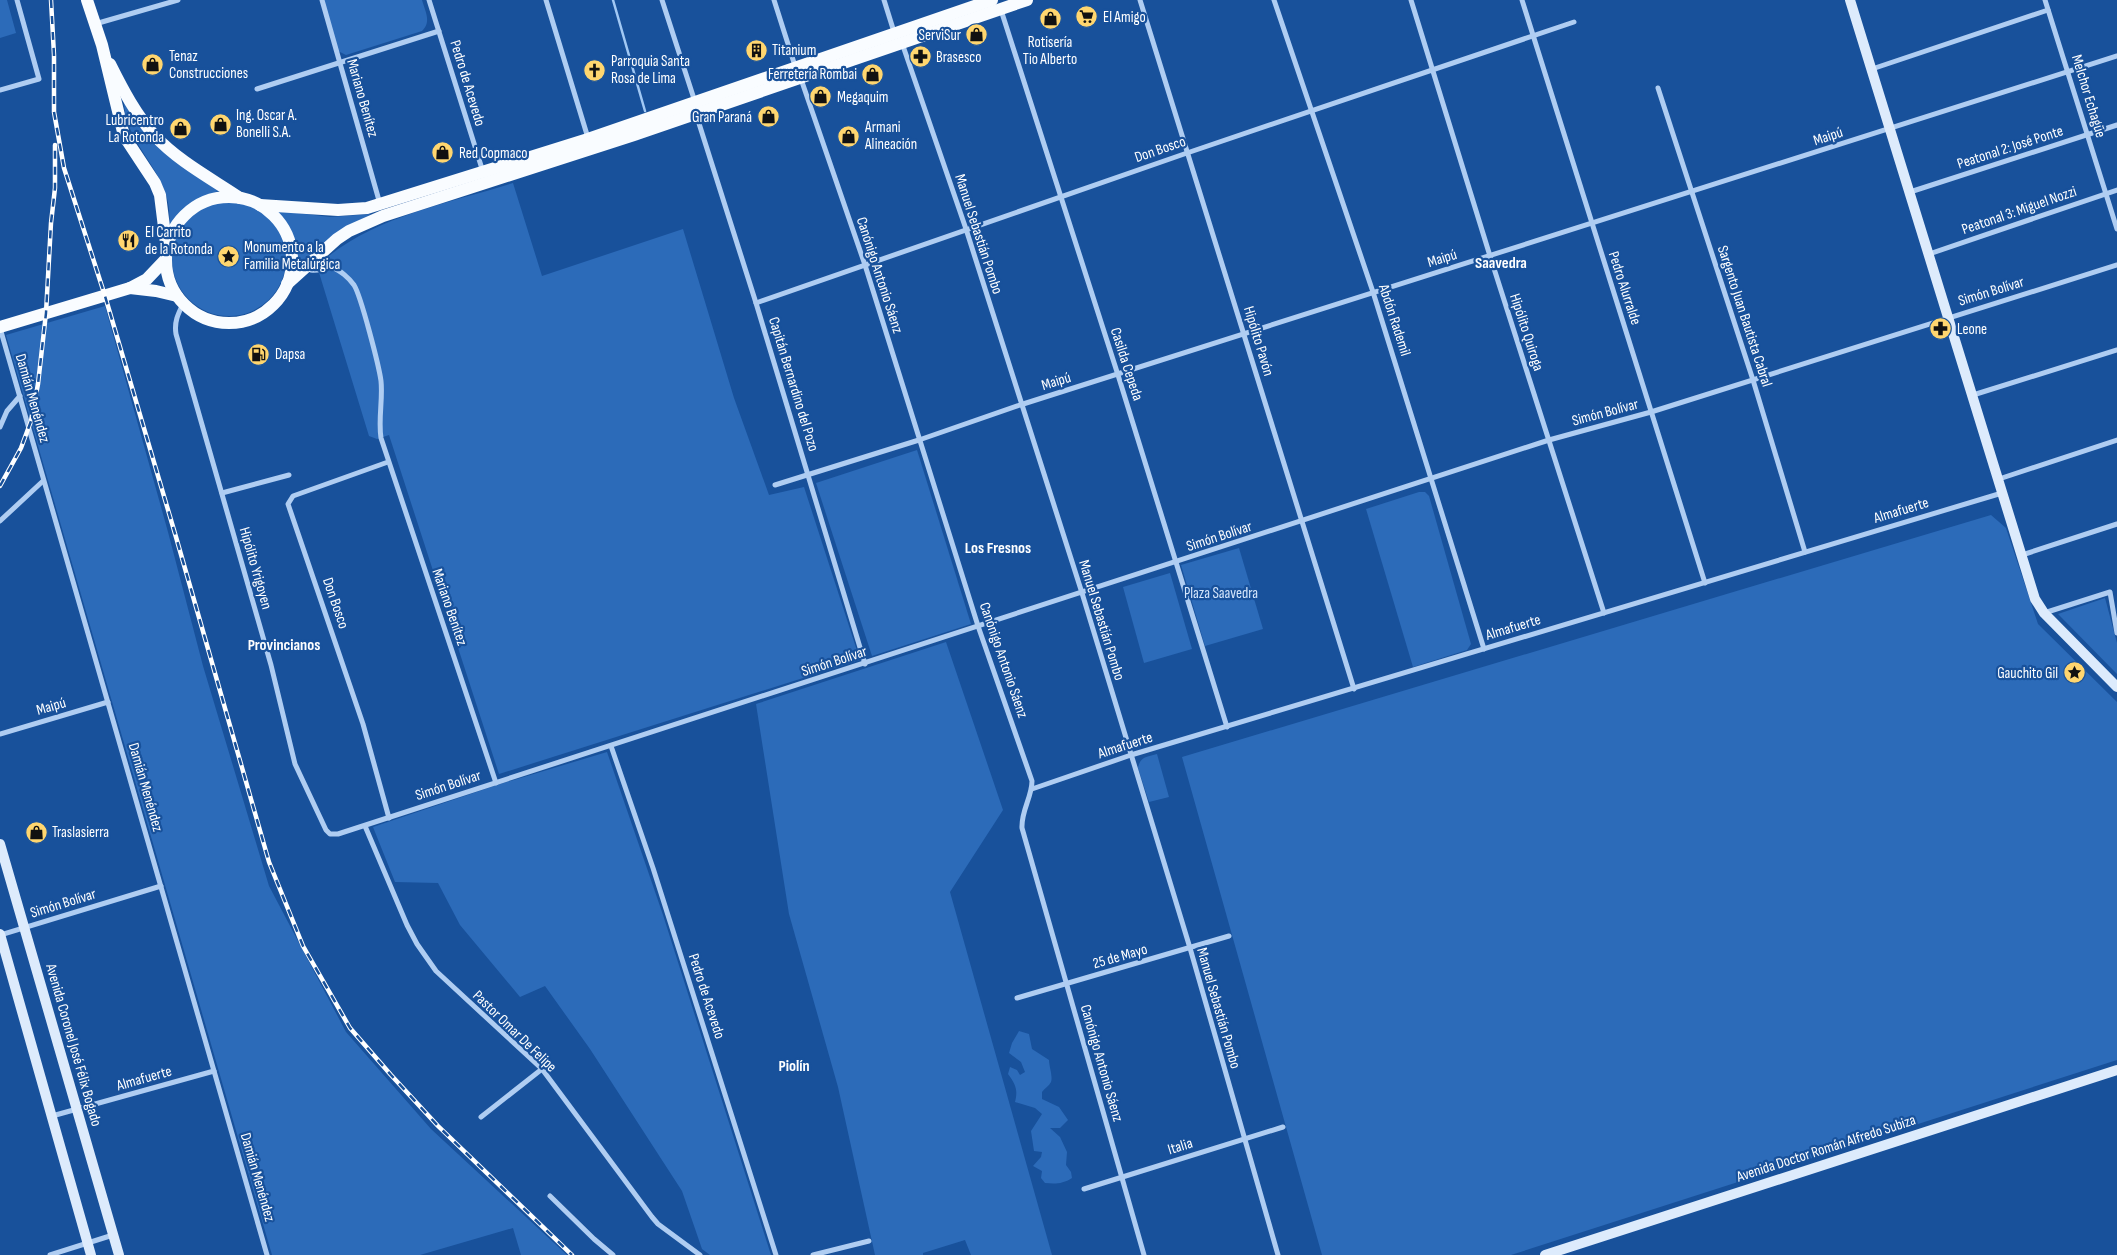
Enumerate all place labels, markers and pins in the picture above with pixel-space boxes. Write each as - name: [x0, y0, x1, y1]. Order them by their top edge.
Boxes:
- supermarket icon: El Amigo: [1075, 5, 1099, 29]
- shop icon: Rotisería Tio Alberto: [1038, 7, 1062, 31]
- place label: El Amigo: [1103, 8, 1146, 27]
- shop icon: ServiSur: [965, 23, 989, 47]
- place label: ServiSur: [919, 26, 962, 45]
- place label: Rotisería Tio Alberto: [1023, 33, 1077, 69]
- building icon: Titanium: [744, 38, 768, 62]
- place label: Titanium: [772, 41, 816, 60]
- pharmacy icon: Brasesco: [908, 45, 932, 69]
- place label: Tenaz Construcciones: [169, 47, 248, 83]
- place label: Brasesco: [936, 48, 981, 67]
- place label: Parroquia Santa Rosa de Lima: [611, 52, 690, 88]
- shop icon: Tenaz Construcciones: [141, 53, 165, 77]
- church icon: Parroquia Santa Rosa de Lima: [583, 58, 607, 82]
- shop icon: Ferretería Rombai: [861, 62, 885, 86]
- place label: Ferretería Rombai: [768, 65, 857, 84]
- shop icon: Megaquim: [809, 85, 833, 109]
- place label: Megaquim: [837, 88, 888, 107]
- shop icon: Gran Paraná: [756, 105, 780, 129]
- place label: Ing. Oscar A. Bonelli S.A.: [236, 106, 297, 142]
- place label: Gran Paraná: [692, 108, 752, 127]
- place label: Lubricentro La Rotonda: [105, 111, 164, 147]
- shop icon: Ing. Oscar A. Bonelli S.A.: [208, 112, 232, 136]
- shop icon: Lubricentro La Rotonda: [168, 117, 192, 141]
- place label: Armani Alineación: [864, 118, 917, 154]
- shop icon: Armani Alineación: [837, 124, 861, 148]
- shop icon: Red Copmaco: [431, 141, 455, 165]
- place label: Red Copmaco: [459, 144, 528, 163]
- place label: El Carrito de la Rotonda: [145, 223, 213, 259]
- restaurant icon: El Carrito de la Rotonda: [117, 229, 141, 253]
- place label: Monumento a la Familia Metalúrgica: [244, 238, 340, 274]
- place icon: Monumento a la Familia Metalúrgica: [216, 244, 240, 268]
- pharmacy icon: Leone: [1929, 317, 1953, 341]
- place label: Leone: [1957, 320, 1987, 339]
- fuel station icon: Dapsa: [247, 342, 271, 366]
- place label: Dapsa: [275, 345, 306, 364]
- place icon: Gauchito Gil: [2062, 661, 2086, 685]
- place label: Gauchito Gil: [1997, 664, 2058, 683]
- shop icon: Traslasierra: [24, 820, 48, 844]
- place label: Traslasierra: [52, 823, 109, 842]

